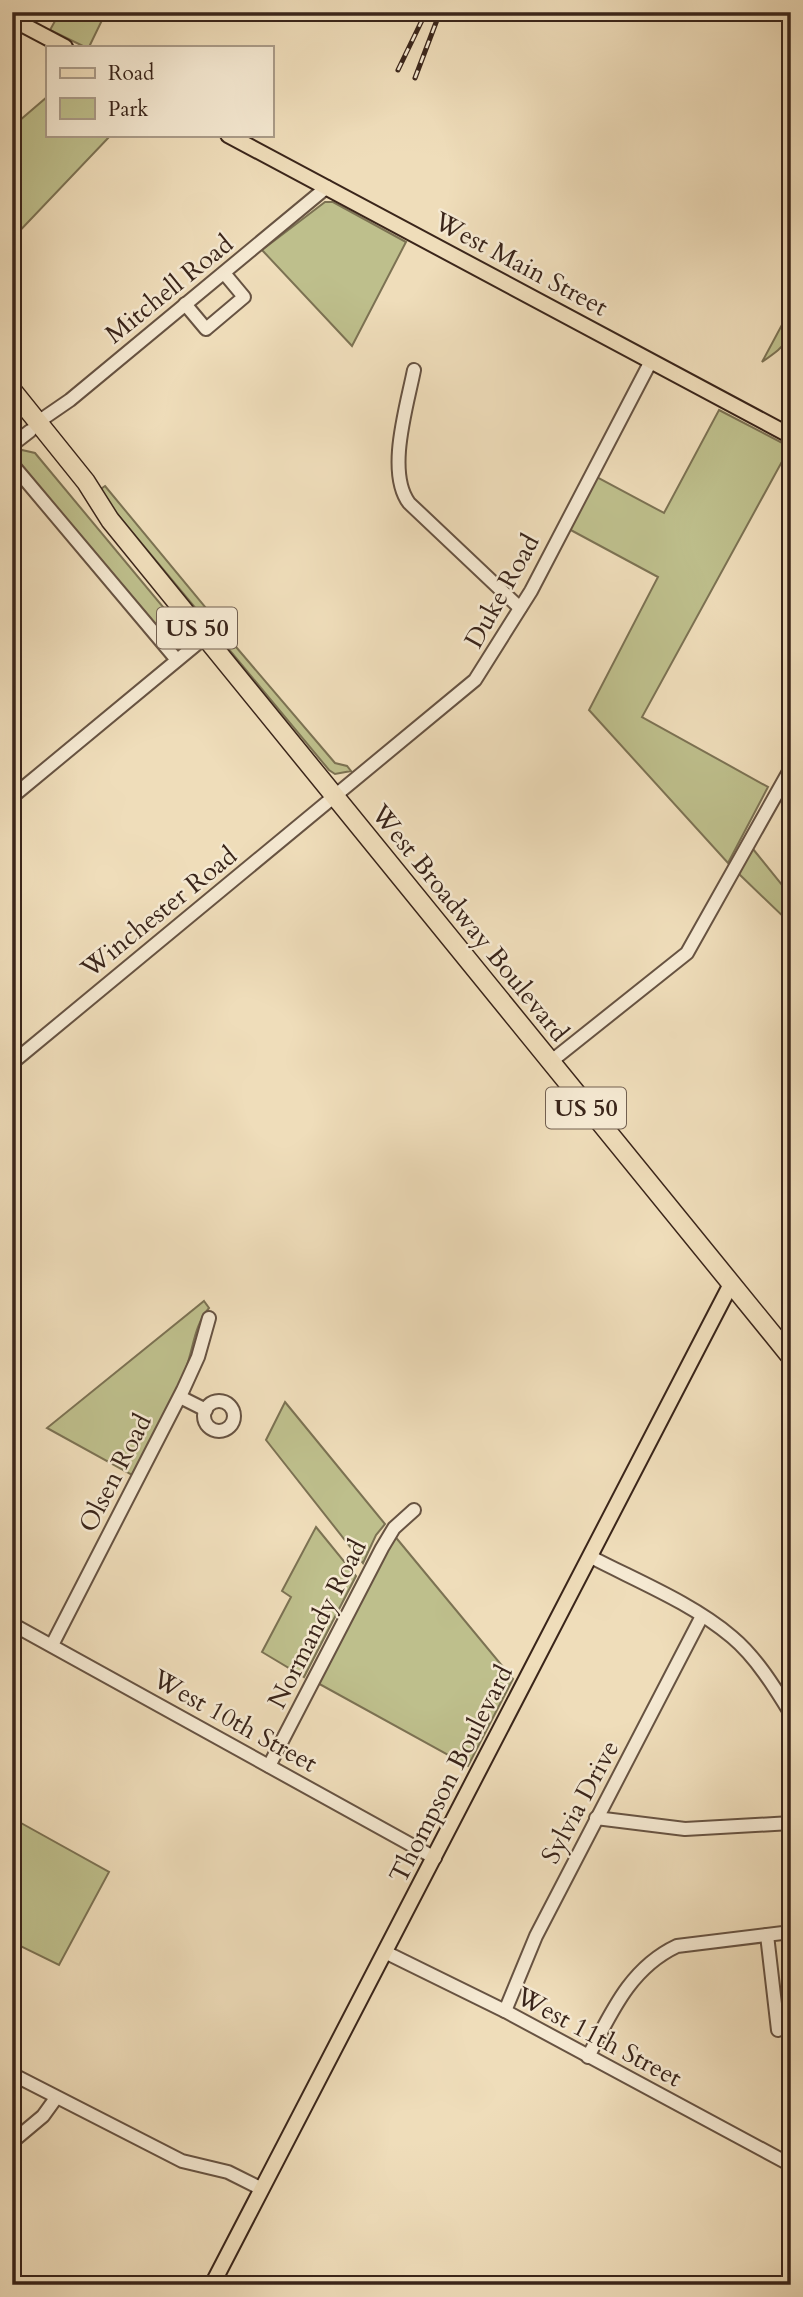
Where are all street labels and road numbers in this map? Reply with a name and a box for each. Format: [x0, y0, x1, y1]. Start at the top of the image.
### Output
street label: West Main Street [427, 203, 614, 324]
street label: Mitchell Road [98, 226, 240, 351]
street label: Duke Road [456, 528, 548, 654]
road number: US 50 [157, 608, 237, 648]
street label: West Broadway Boulevard [363, 796, 577, 1049]
street label: Winchester Road [73, 838, 244, 986]
road number: US 50 [546, 1088, 626, 1128]
street label: Olsen Road [70, 1408, 160, 1538]
street label: Normandy Road [259, 1533, 375, 1715]
street label: Thompson Boulevard [381, 1659, 521, 1889]
street label: West 10th Street [146, 1661, 324, 1781]
street label: Sylvia Drive [533, 1734, 627, 1870]
street label: West 11th Street [509, 1978, 688, 2095]

